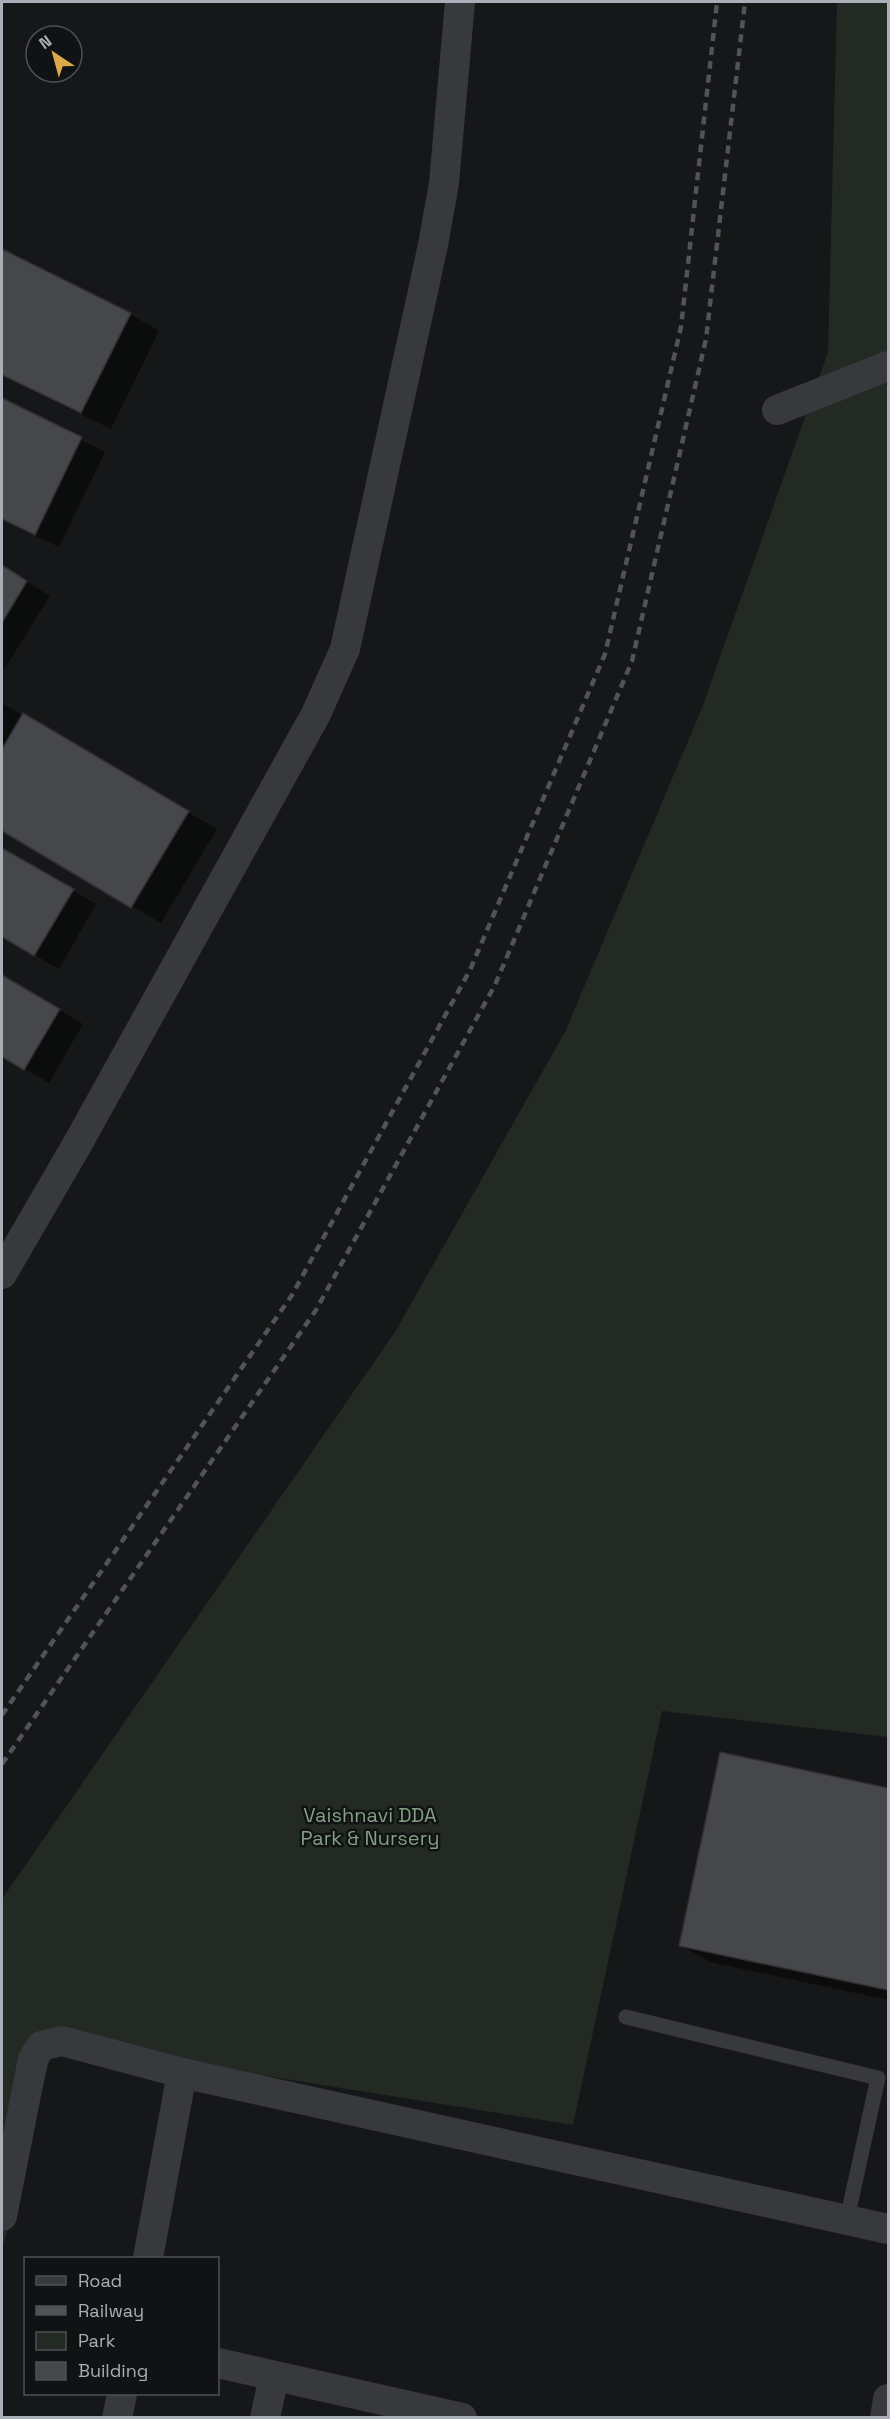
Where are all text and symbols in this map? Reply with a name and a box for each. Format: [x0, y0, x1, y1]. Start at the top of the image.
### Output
north arrow [24, 24, 84, 84]
text: N [35, 31, 56, 54]
park label: Vaishnavi DDA Park & Nursery [301, 1802, 439, 1851]
legend [24, 2257, 219, 2395]
text: Road [78, 2269, 122, 2292]
text: Railway [78, 2299, 144, 2322]
text: Park [78, 2329, 116, 2352]
text: Building [78, 2359, 148, 2382]

